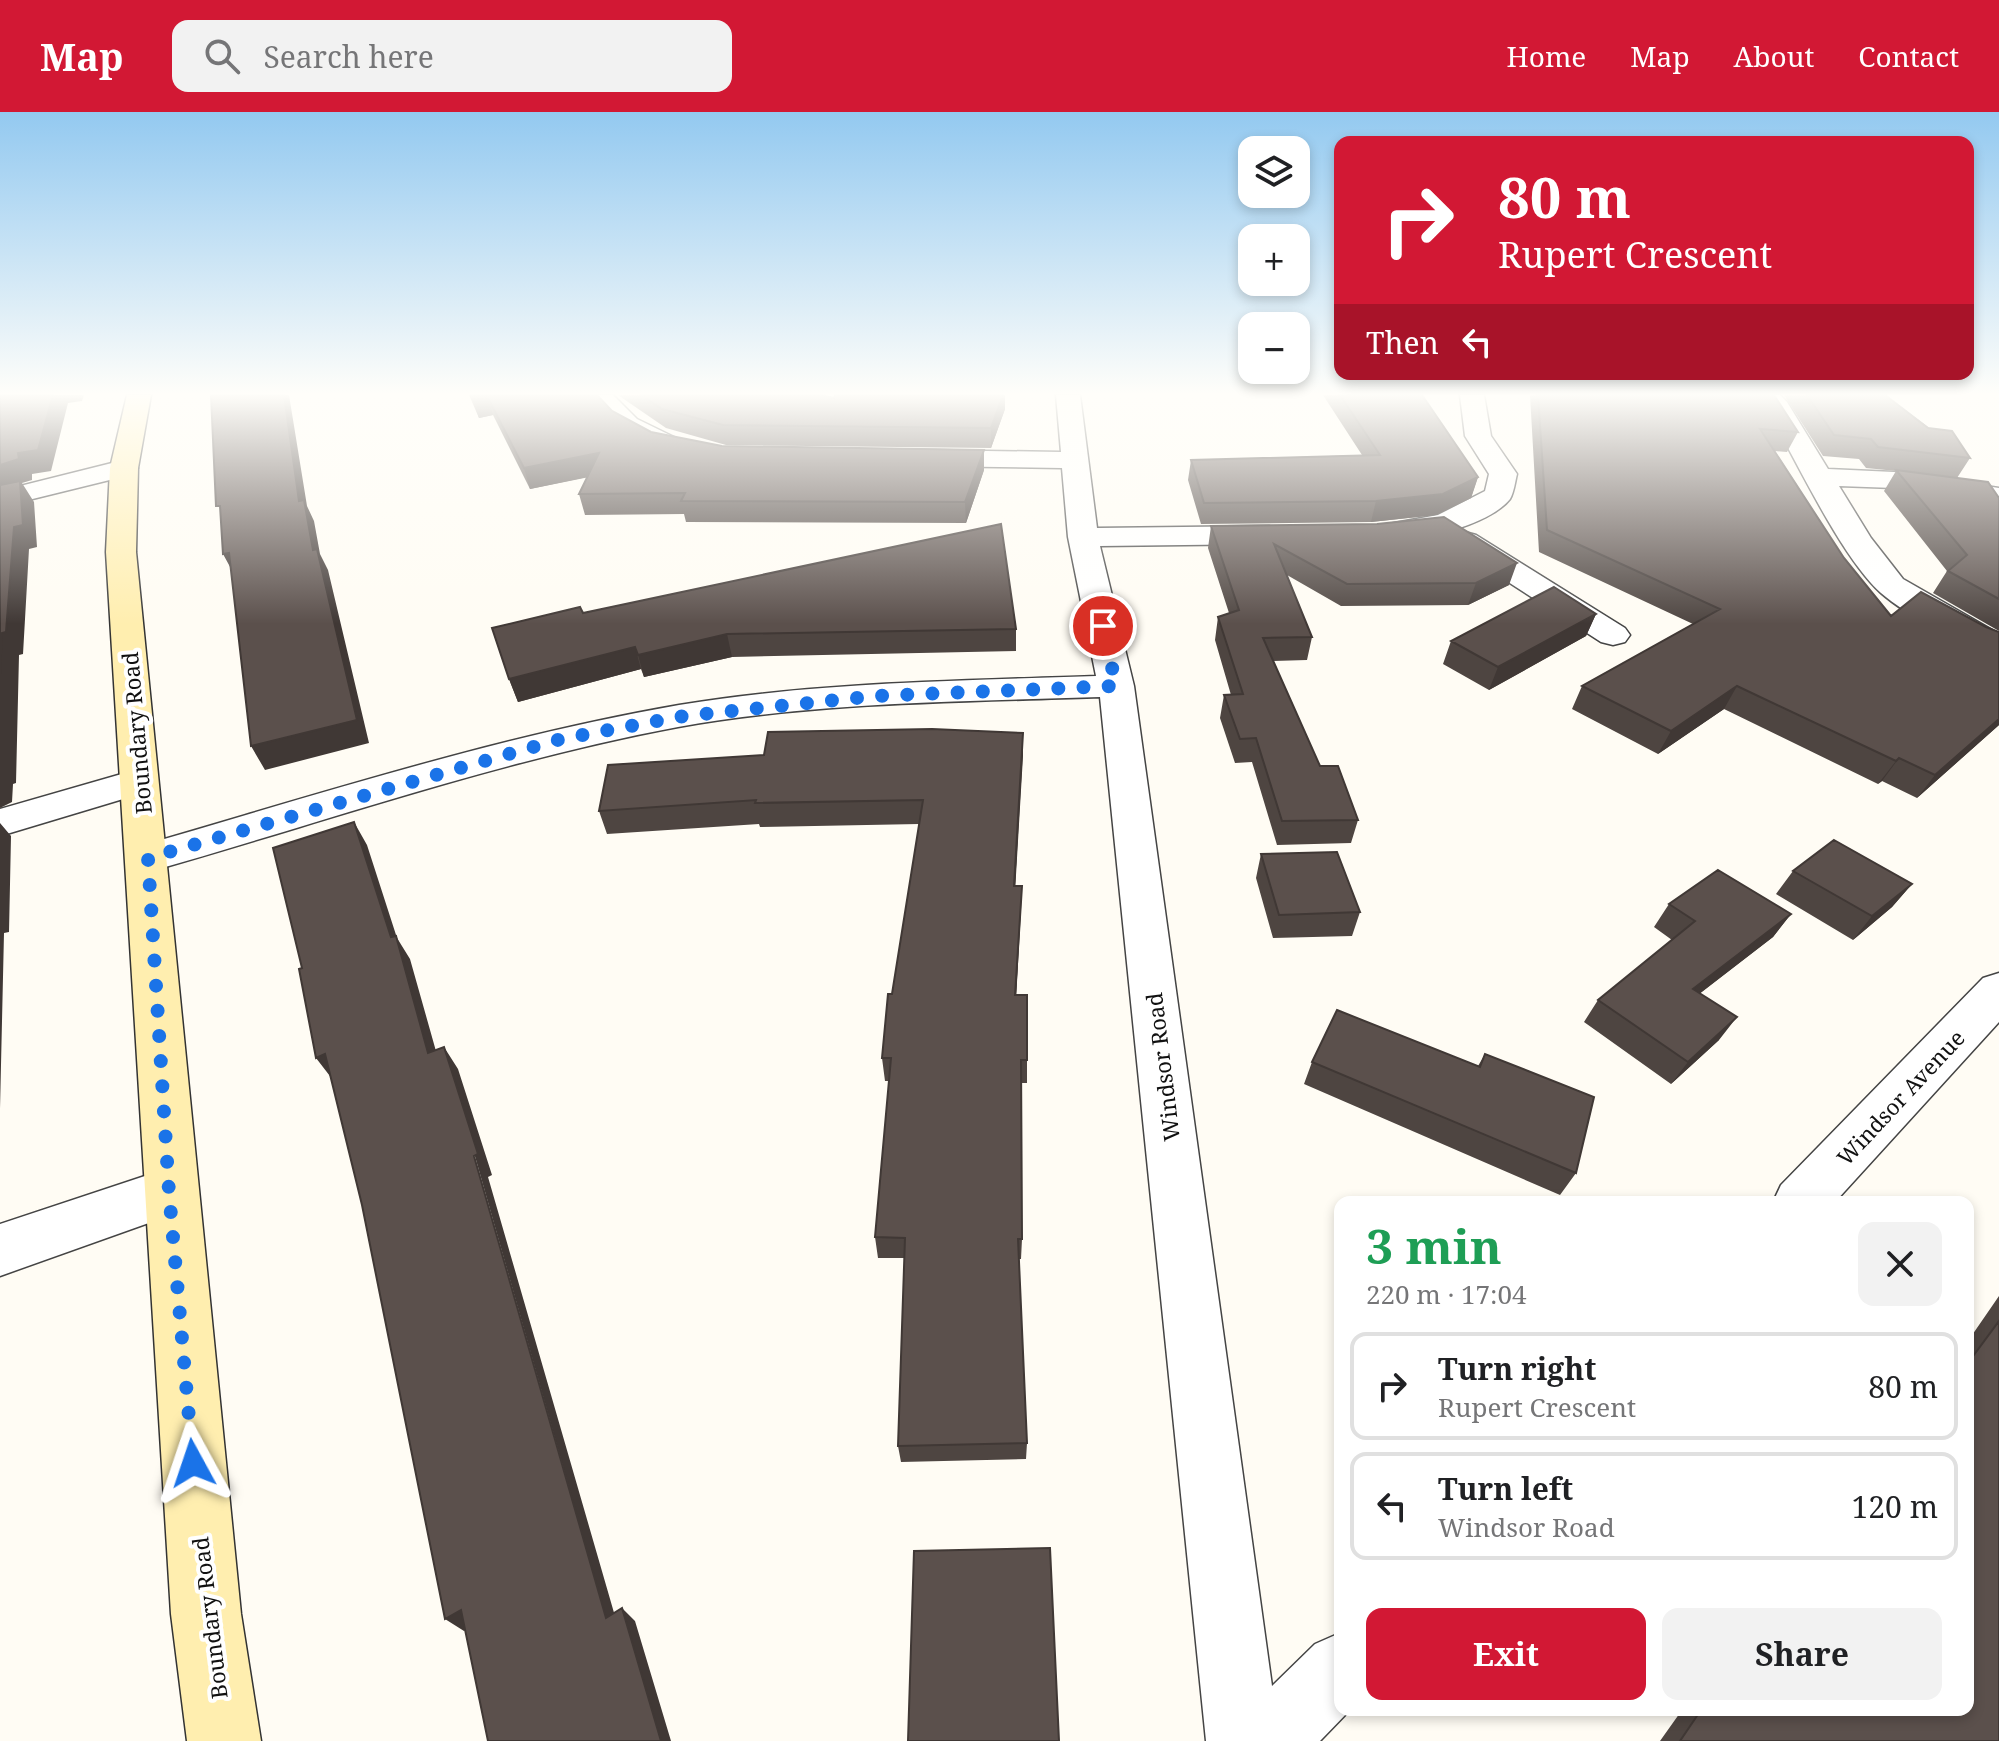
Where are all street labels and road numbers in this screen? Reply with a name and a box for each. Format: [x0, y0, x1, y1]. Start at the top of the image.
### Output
street label: Boundary Road [114, 650, 158, 815]
street label: Windsor Road [1138, 991, 1186, 1143]
street label: Windsor Avenue [1829, 1023, 1971, 1171]
street label: Boundary Road [184, 1535, 234, 1701]

